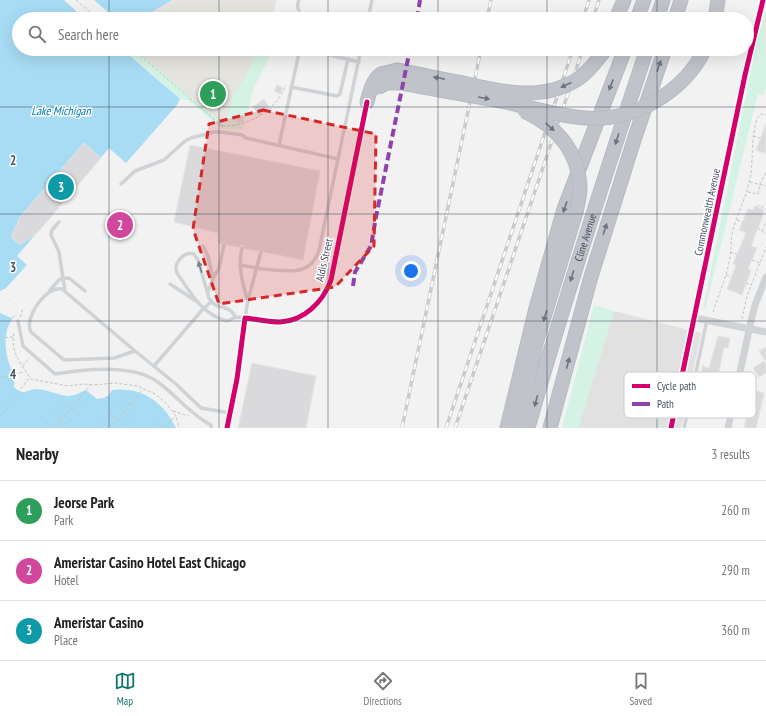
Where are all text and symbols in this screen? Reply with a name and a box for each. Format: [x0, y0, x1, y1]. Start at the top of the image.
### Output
search box [12, 12, 754, 56]
icon: search [26, 23, 48, 45]
text: Search here [58, 25, 119, 44]
one-way arrow [656, 60, 662, 72]
one-way arrow [433, 75, 445, 81]
pin: 1 [200, 79, 226, 109]
one-way arrow [608, 80, 614, 92]
one-way arrow [560, 82, 571, 88]
one-way arrow [478, 96, 490, 102]
water label: Lake Michigan [31, 103, 91, 118]
one-way arrow [545, 123, 555, 132]
one-way arrow [614, 133, 620, 145]
text: 2 [10, 152, 16, 169]
street label: Commonwealth Avenue [691, 167, 723, 257]
pin: 3 [48, 172, 74, 202]
one-way arrow [562, 201, 568, 213]
pin: 2 [107, 210, 133, 240]
street label: Cline Avenue [571, 211, 600, 263]
one-way arrow [603, 223, 609, 235]
street label: Aldis Street [312, 237, 336, 283]
text: 3 [10, 259, 16, 276]
one-way arrow [197, 260, 203, 272]
your location [401, 261, 421, 281]
one-way arrow [569, 270, 575, 282]
one-way arrow [542, 310, 548, 322]
one-way arrow [565, 357, 571, 370]
text: 4 [10, 366, 17, 383]
legend [624, 372, 756, 418]
text: Cycle path [657, 379, 696, 393]
one-way arrow [533, 395, 539, 407]
text: Path [657, 397, 674, 411]
text: Nearby [16, 443, 59, 465]
text: 3 results [711, 446, 750, 463]
text: Jeorse Park [54, 493, 114, 512]
text: 1 [26, 502, 32, 519]
text: 260 m [721, 502, 750, 519]
text: Park [54, 512, 73, 529]
text: Ameristar Casino Hotel East Chicago [54, 553, 246, 572]
text: 2 [26, 562, 32, 579]
text: 290 m [721, 562, 750, 579]
text: Hotel [54, 572, 78, 589]
text: Ameristar Casino [54, 613, 144, 632]
text: 3 [26, 622, 32, 639]
text: 360 m [721, 622, 750, 639]
text: Place [54, 632, 78, 649]
tab: Map [114, 670, 136, 708]
tab: Directions [364, 670, 402, 708]
tab: Saved [629, 670, 652, 708]

